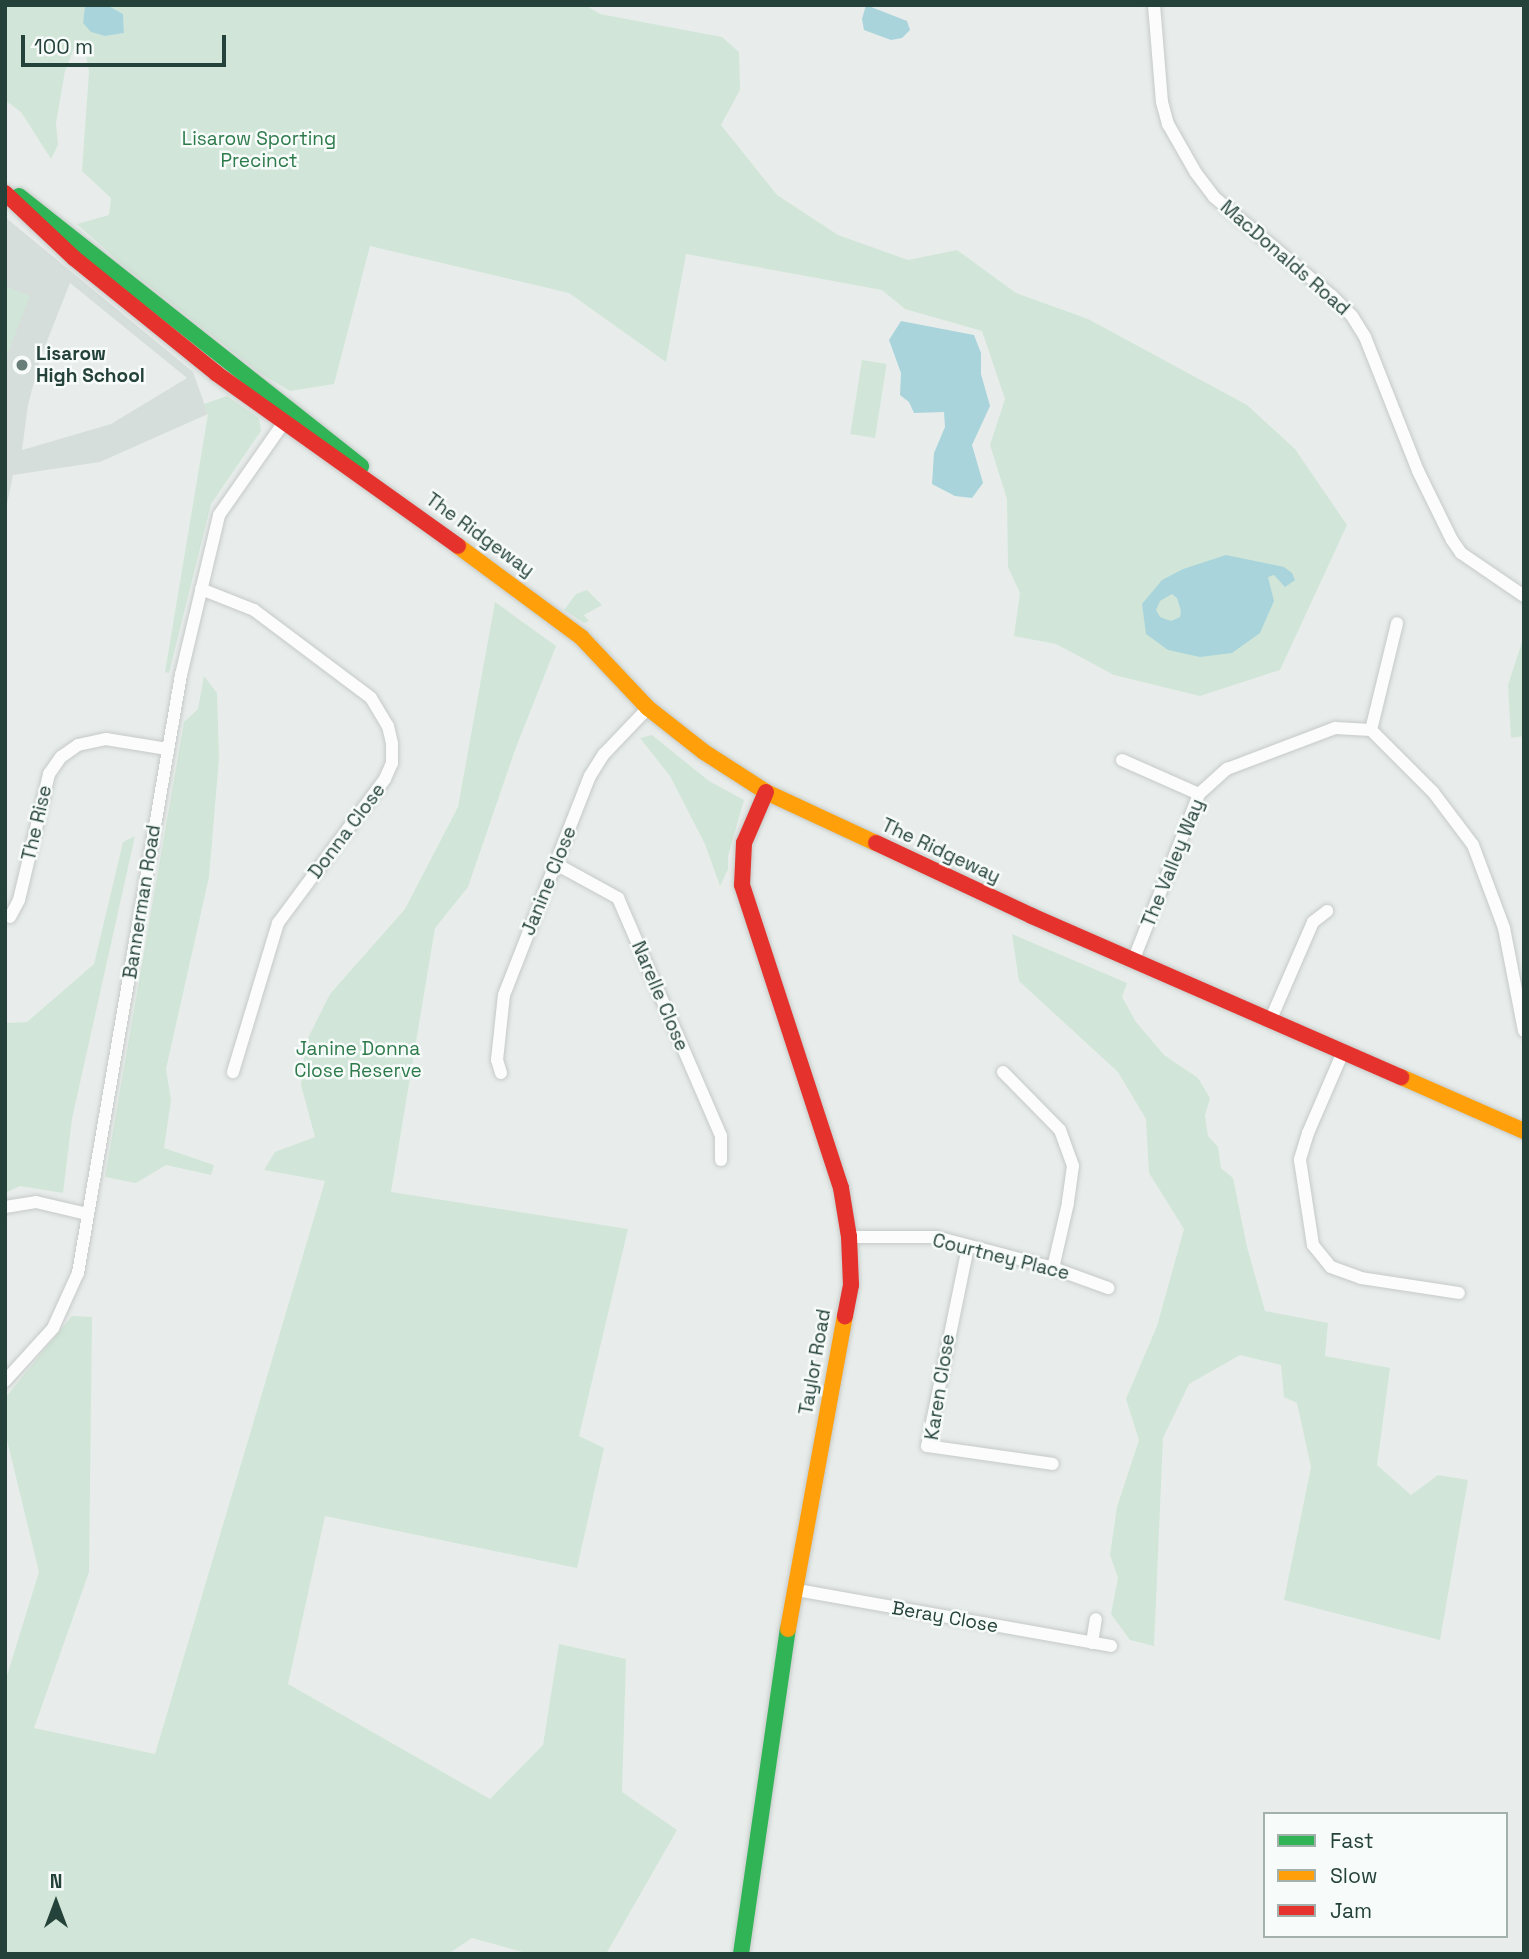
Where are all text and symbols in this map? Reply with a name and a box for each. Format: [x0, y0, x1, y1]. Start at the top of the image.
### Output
scale bar [24, 21, 229, 65]
text: 100 m [34, 33, 93, 60]
park label: Lisarow Sporting Precinct [182, 128, 336, 172]
street label: MacDonalds Road [1216, 196, 1354, 320]
place label: Lisarow High School [36, 343, 145, 387]
marker: Lisarow High School [14, 357, 30, 373]
street label: The Ridgeway [421, 488, 539, 582]
street label: Donna Close [304, 779, 390, 883]
street label: The Rise [17, 783, 57, 863]
street label: The Valley Way [1137, 795, 1209, 931]
street label: The Ridgeway [878, 814, 1004, 888]
street label: Bannerman Road [119, 823, 165, 981]
street label: Janine Close [517, 823, 581, 939]
street label: Narelle Close [627, 938, 693, 1054]
park label: Janine Donna Close Reserve [294, 1038, 422, 1082]
street label: Courtney Place [930, 1229, 1072, 1285]
street label: Taylor Road [794, 1307, 836, 1417]
street label: Karen Close [920, 1332, 960, 1442]
street label: Beray Close [890, 1596, 1000, 1638]
legend [1263, 1812, 1508, 1938]
text: Fast [1330, 1827, 1374, 1854]
text: Slow [1330, 1862, 1378, 1889]
north arrow [21, 1868, 91, 1938]
text: N [50, 1869, 62, 1894]
text: Jam [1330, 1897, 1372, 1924]

